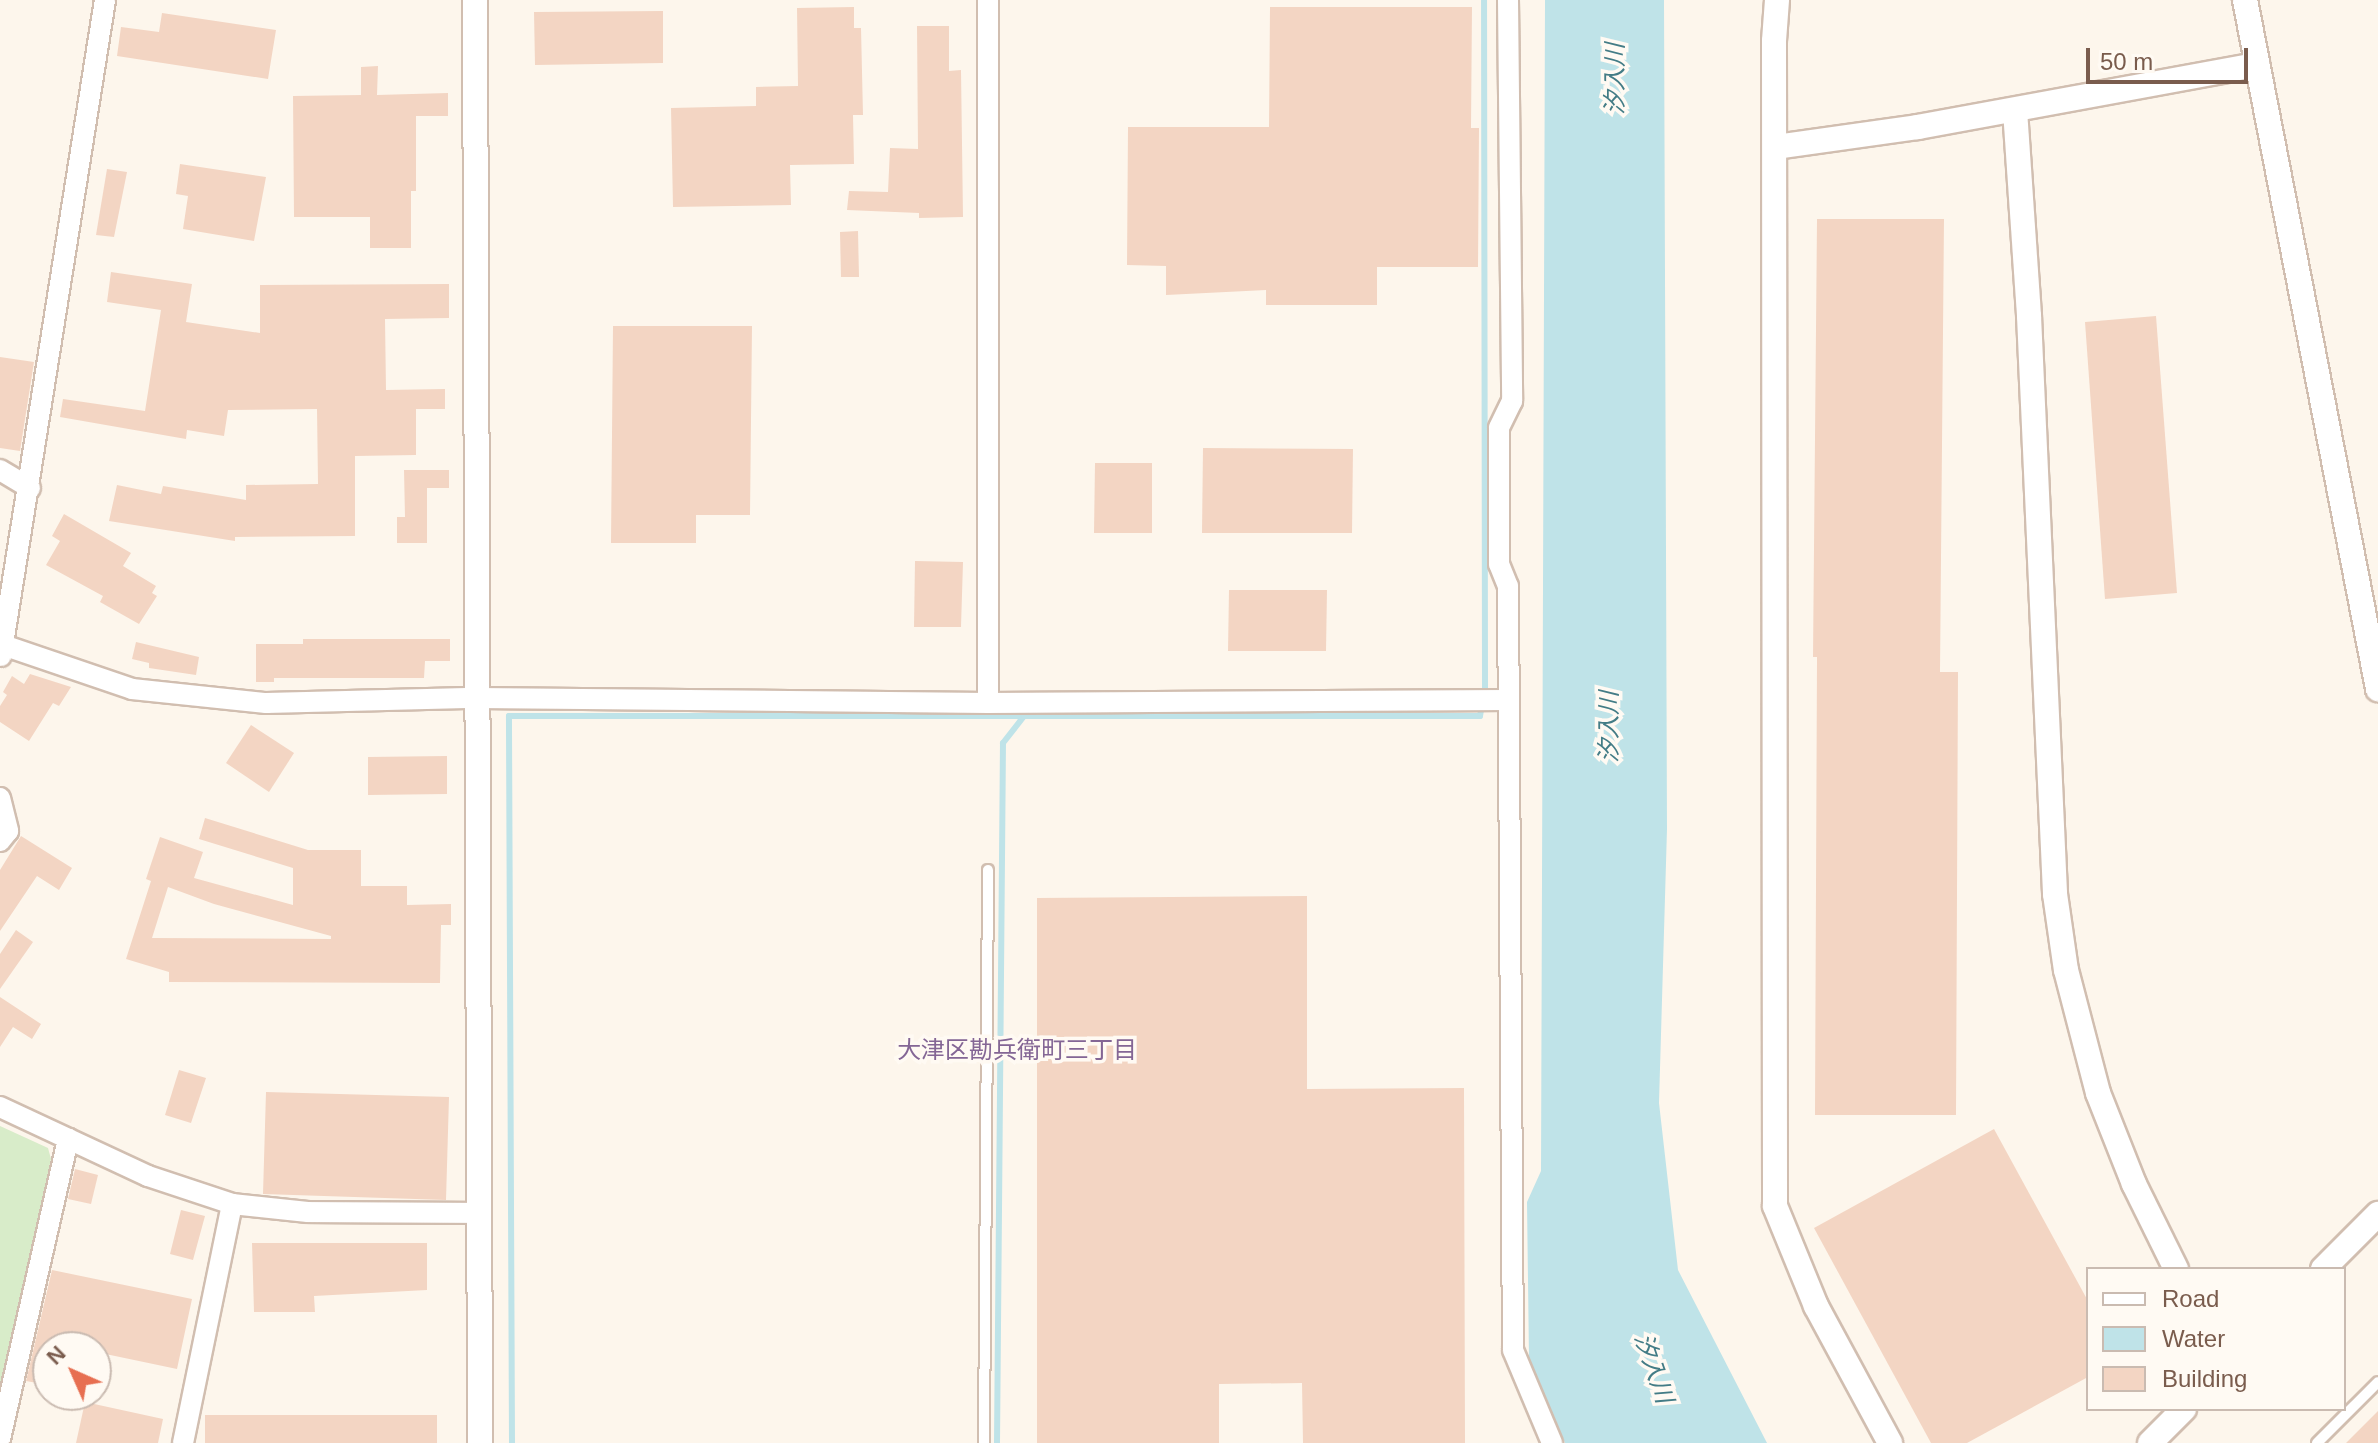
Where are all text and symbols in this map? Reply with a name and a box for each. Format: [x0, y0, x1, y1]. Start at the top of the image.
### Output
scale bar [2090, 32, 2252, 82]
water label: 汐入川 [1601, 43, 1629, 115]
text: 50 m [2100, 48, 2153, 75]
water label: 汐入川 [1595, 691, 1623, 763]
district label: 大津区勘兵衛町三丁目 [897, 1036, 1137, 1064]
legend [2086, 1267, 2346, 1411]
text: Road [2162, 1285, 2219, 1312]
text: Water [2162, 1325, 2225, 1352]
water label: 汐入川 [1629, 1329, 1679, 1407]
north arrow [32, 1331, 112, 1411]
text: N [42, 1341, 71, 1370]
text: Building [2162, 1365, 2247, 1392]

